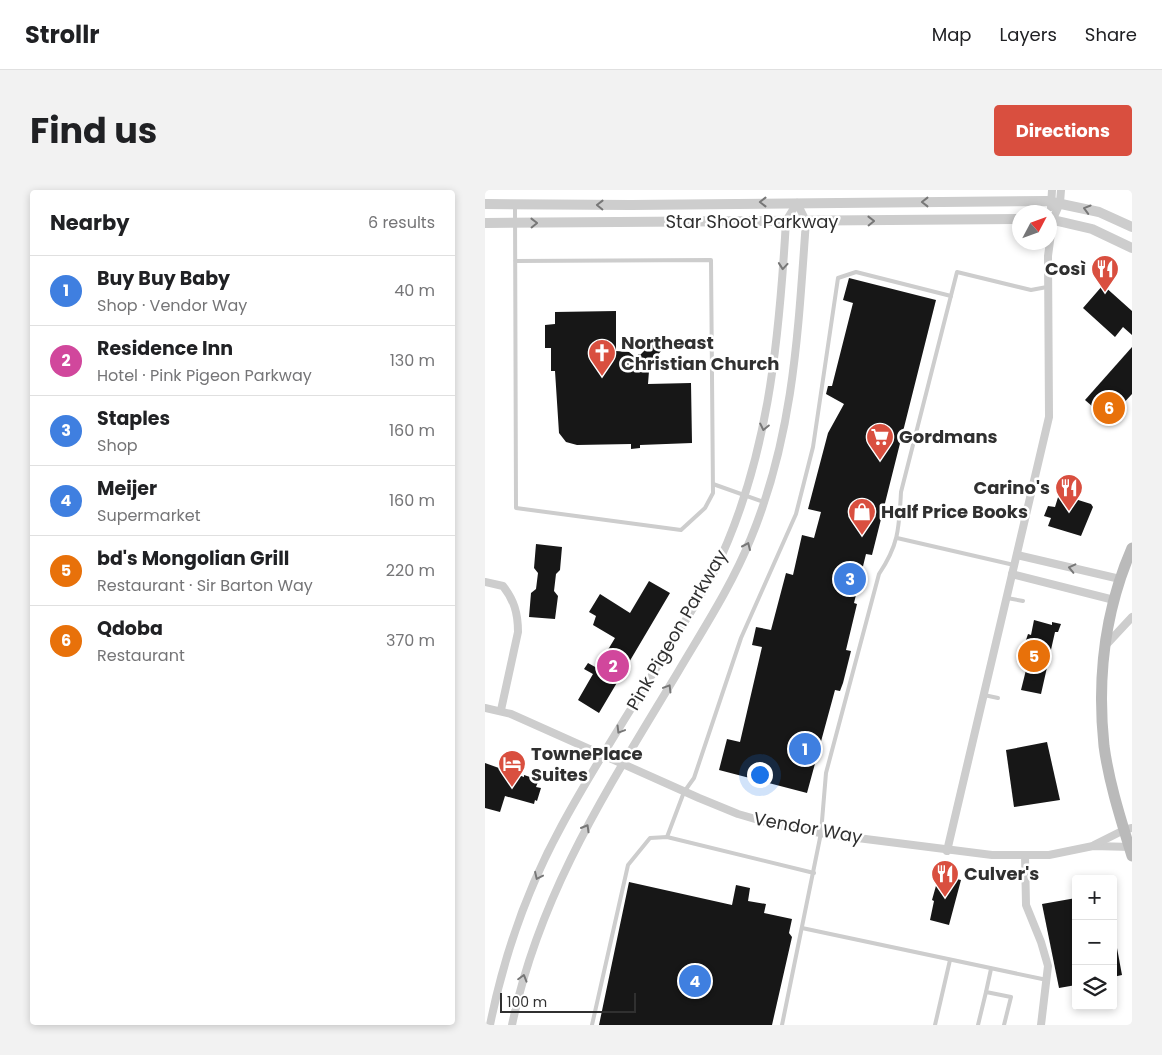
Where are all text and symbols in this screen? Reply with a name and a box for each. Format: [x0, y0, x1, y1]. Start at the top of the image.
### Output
text: Strollr [25, 18, 100, 51]
text: Map [932, 22, 972, 47]
text: Layers [1000, 22, 1057, 47]
text: Share [1085, 22, 1137, 47]
button: Directions [994, 105, 1132, 156]
text: Find us [30, 106, 157, 155]
one-way arrow [759, 197, 766, 207]
one-way arrow [921, 197, 929, 207]
one-way arrow [596, 200, 604, 210]
one-way arrow [1083, 204, 1091, 215]
north arrow [1012, 205, 1057, 250]
text: Nearby [50, 208, 130, 237]
street label: Star Shoot Parkway [666, 209, 838, 234]
text: 6 results [368, 211, 435, 234]
one-way arrow [868, 216, 875, 226]
one-way arrow [530, 218, 538, 228]
restaurant icon: Così [1090, 254, 1120, 293]
place label: Così [1045, 256, 1086, 281]
one-way arrow [777, 262, 788, 270]
text: Buy Buy Baby [97, 265, 230, 292]
text: 1 [63, 279, 69, 302]
text: 40 m [394, 279, 435, 302]
text: Shop · Vendor Way [97, 294, 247, 317]
place label: Northeast Christian Church [621, 330, 779, 376]
text: Residence Inn [97, 335, 233, 362]
church icon: Northeast Christian Church [587, 338, 617, 377]
text: 2 [61, 349, 71, 372]
text: 130 m [390, 349, 435, 372]
text: Hotel · Pink Pigeon Parkway [97, 364, 312, 387]
pin: 6 [1093, 389, 1125, 427]
text: Staples [97, 405, 170, 432]
text: 3 [61, 419, 71, 442]
text: 160 m [389, 419, 435, 442]
one-way arrow [759, 422, 770, 431]
supermarket icon: Gordmans [865, 422, 895, 461]
place label: Gordmans [899, 424, 998, 449]
text: Shop [97, 434, 138, 457]
restaurant icon: Carino's [1054, 473, 1084, 512]
text: Meijer [97, 475, 157, 502]
place label: Carino's [973, 475, 1050, 500]
text: 4 [61, 489, 71, 512]
text: 160 m [389, 489, 435, 512]
shop icon: Half Price Books [847, 497, 877, 536]
place label: Half Price Books [881, 499, 1028, 524]
text: Supermarket [97, 504, 201, 527]
one-way arrow [741, 542, 752, 551]
text: bd's Mongolian Grill [97, 545, 289, 572]
street label: Pink Pigeon Parkway [620, 545, 733, 715]
text: 5 [61, 559, 71, 582]
text: 220 m [386, 559, 435, 582]
pin: 3 [834, 560, 866, 598]
one-way arrow [1068, 563, 1077, 574]
text: Restaurant · Sir Barton Way [97, 574, 313, 597]
text: Qdoba [97, 615, 163, 642]
text: 6 [61, 629, 71, 652]
text: 370 m [386, 629, 435, 652]
pin: 5 [1018, 637, 1050, 675]
text: Restaurant [97, 644, 185, 667]
pin: 2 [597, 647, 629, 685]
one-way arrow [662, 685, 672, 694]
one-way arrow [616, 724, 626, 733]
pin: 1 [789, 730, 821, 768]
place label: TownePlace Suites [531, 741, 643, 787]
hotel icon: TownePlace Suites [497, 749, 527, 788]
your location [747, 762, 773, 788]
street label: Vendor Way [752, 806, 864, 849]
one-way arrow [580, 825, 590, 834]
restaurant icon: Culver's [930, 859, 960, 898]
place label: Culver's [964, 861, 1039, 886]
one-way arrow [533, 871, 544, 880]
map controls [1072, 875, 1117, 1010]
button: + [1072, 875, 1117, 920]
button: − [1072, 920, 1117, 965]
pin: 4 [679, 962, 711, 1000]
button: layers [1072, 965, 1117, 1010]
one-way arrow [518, 974, 528, 982]
scale bar [500, 990, 636, 1013]
text: 100 m [507, 992, 547, 1012]

